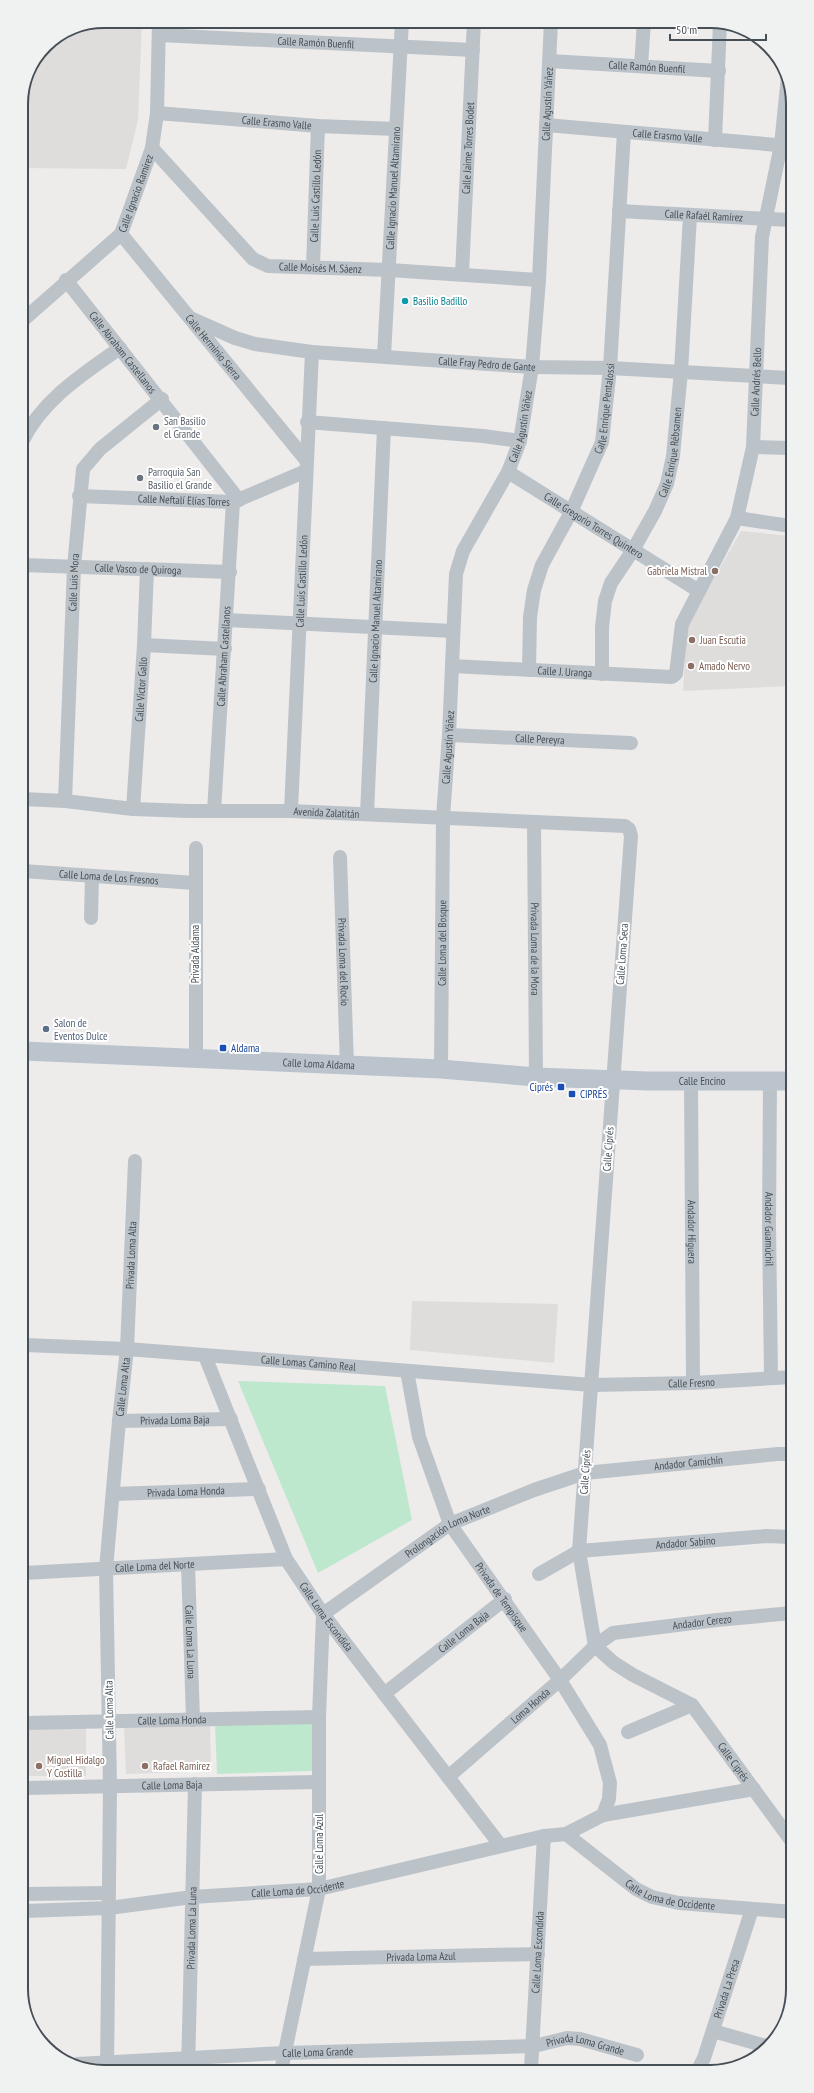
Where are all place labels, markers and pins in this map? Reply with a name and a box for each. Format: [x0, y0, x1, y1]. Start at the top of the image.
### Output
place label: Basilio Badillo [413, 294, 468, 308]
marker: Basilio Badillo [400, 296, 410, 306]
place label: San Basilio el Grande [164, 414, 206, 441]
marker: San Basilio el Grande [151, 422, 161, 432]
place label: Parroquia San Basilio el Grande [148, 465, 213, 492]
marker: Parroquia San Basilio el Grande [135, 473, 145, 483]
place label: Gabriela Mistral [647, 564, 707, 578]
marker: Gabriela Mistral [710, 566, 720, 576]
place label: Juan Escutia [699, 633, 746, 647]
marker: Juan Escutia [687, 635, 697, 645]
place label: Amado Nervo [699, 659, 750, 673]
marker: Amado Nervo [686, 661, 696, 671]
place label: Salon de Eventos Dulce [54, 1016, 108, 1043]
marker: Salon de Eventos Dulce [41, 1024, 51, 1034]
place label: Aldama [231, 1041, 260, 1055]
marker: Aldama [218, 1043, 228, 1053]
place label: Ciprés [530, 1080, 553, 1094]
marker: Ciprés [556, 1082, 566, 1092]
place label: CIPRÉS [580, 1087, 608, 1101]
marker: CIPRÉS [567, 1089, 577, 1099]
place label: Miguel Hidalgo Y Costilla [47, 1753, 105, 1780]
place label: Rafael Ramirez [153, 1759, 210, 1773]
marker: Miguel Hidalgo Y Costilla [34, 1761, 44, 1771]
marker: Rafael Ramirez [140, 1761, 150, 1771]

